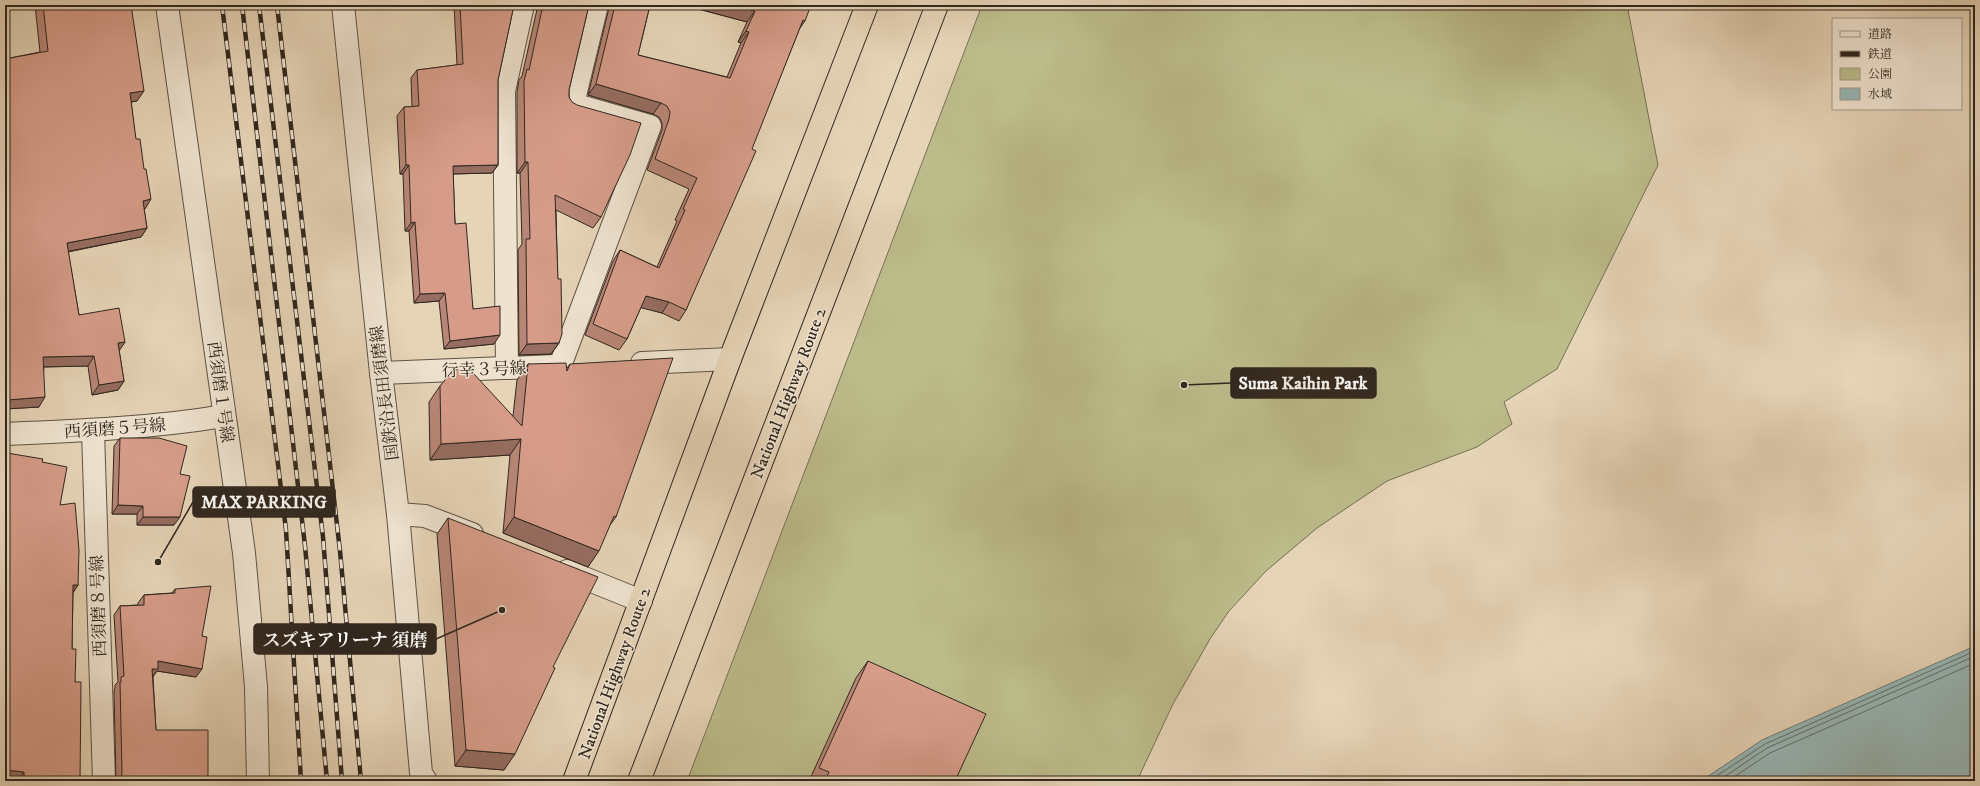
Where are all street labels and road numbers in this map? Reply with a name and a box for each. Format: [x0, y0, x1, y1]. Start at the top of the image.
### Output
street label: National Highway Route 2 [746, 304, 832, 482]
street label: 国鉄沿長田須磨線 [366, 324, 404, 462]
street label: 西須磨１号線 [202, 340, 238, 444]
street label: 行幸３号線 [441, 358, 527, 382]
street label: 西須磨５号線 [63, 414, 167, 444]
street label: 西須磨８号線 [86, 555, 112, 657]
street label: National Highway Route 2 [574, 584, 657, 762]

